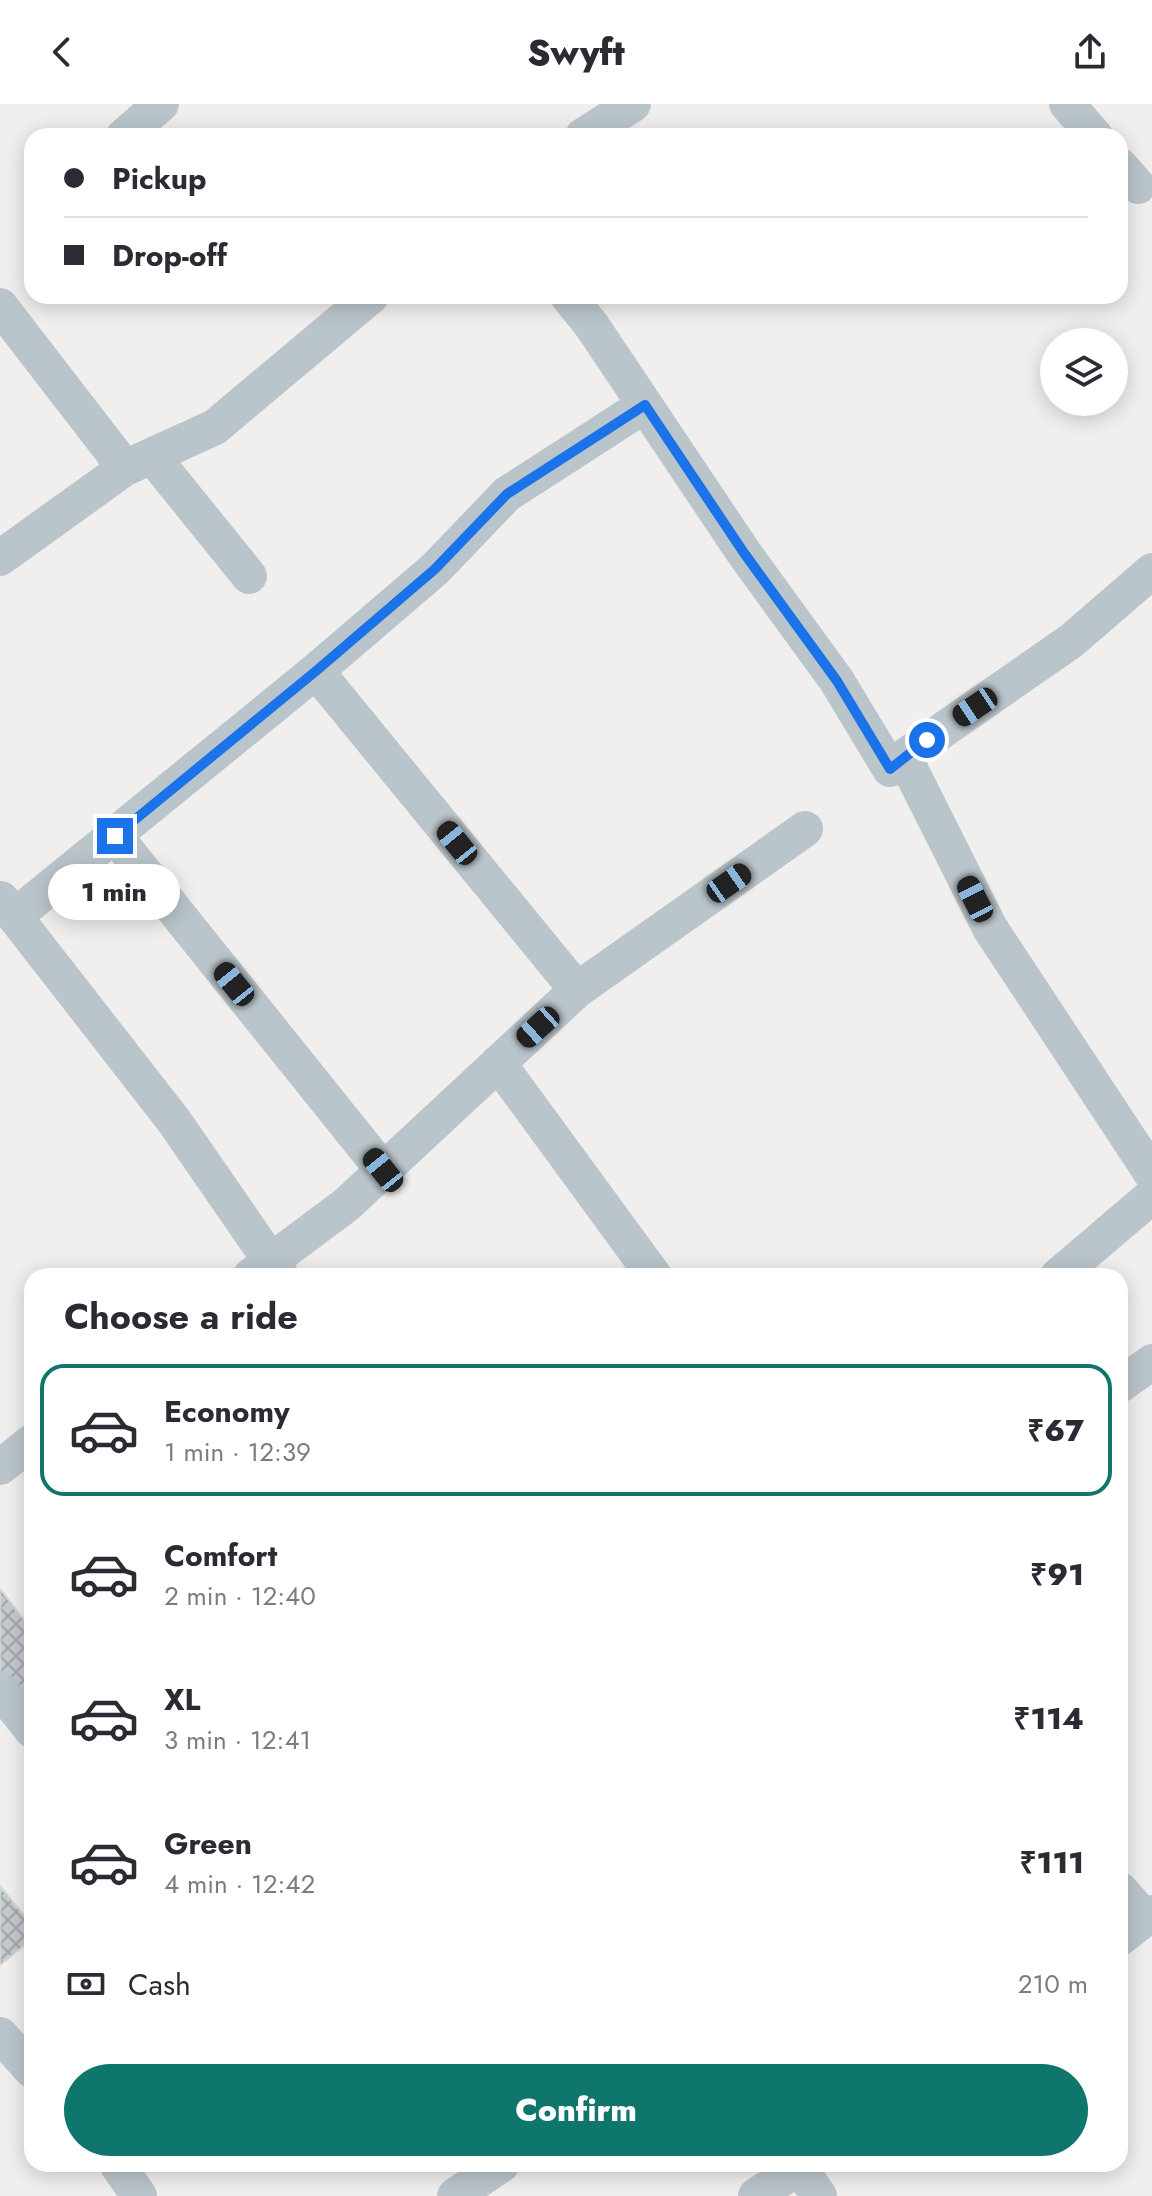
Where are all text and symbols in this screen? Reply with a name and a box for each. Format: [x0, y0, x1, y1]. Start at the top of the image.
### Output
text: Swyft [527, 26, 625, 78]
icon: back [40, 30, 84, 74]
icon: share [1068, 30, 1112, 74]
text: Pickup [112, 157, 207, 200]
text: Drop-off [112, 234, 227, 277]
map controls [1040, 328, 1128, 416]
button: layers [1040, 328, 1128, 416]
car [948, 684, 1002, 730]
route start [909, 722, 945, 758]
car [433, 817, 481, 869]
route end [97, 818, 133, 854]
car [702, 859, 756, 907]
callout: 1 min [49, 864, 181, 920]
car [953, 872, 997, 926]
text: 1 min [81, 873, 147, 911]
car [210, 958, 258, 1010]
car [512, 1002, 564, 1052]
car [359, 1144, 407, 1196]
text: Choose a ride [64, 1290, 298, 1342]
text: Economy [164, 1390, 290, 1433]
icon: car [68, 1394, 140, 1466]
text: ₹67 [1027, 1409, 1084, 1452]
text: 1 min · 12:39 [164, 1433, 311, 1471]
text: Comfort [164, 1534, 277, 1577]
icon: car [68, 1538, 140, 1610]
text: ₹91 [1030, 1553, 1084, 1596]
text: 2 min · 12:40 [164, 1577, 316, 1615]
text: XL [164, 1678, 200, 1721]
icon: car [68, 1682, 140, 1754]
text: ₹114 [1013, 1697, 1084, 1740]
text: 3 min · 12:41 [164, 1721, 311, 1759]
text: Green [164, 1822, 252, 1865]
icon: car [68, 1826, 140, 1898]
text: ₹111 [1019, 1841, 1084, 1884]
text: 4 min · 12:42 [164, 1865, 315, 1903]
icon: cash [64, 1962, 108, 2006]
text: Cash [128, 1963, 191, 2006]
text: 210 m [1018, 1965, 1088, 2003]
button: Confirm [64, 2064, 1088, 2156]

